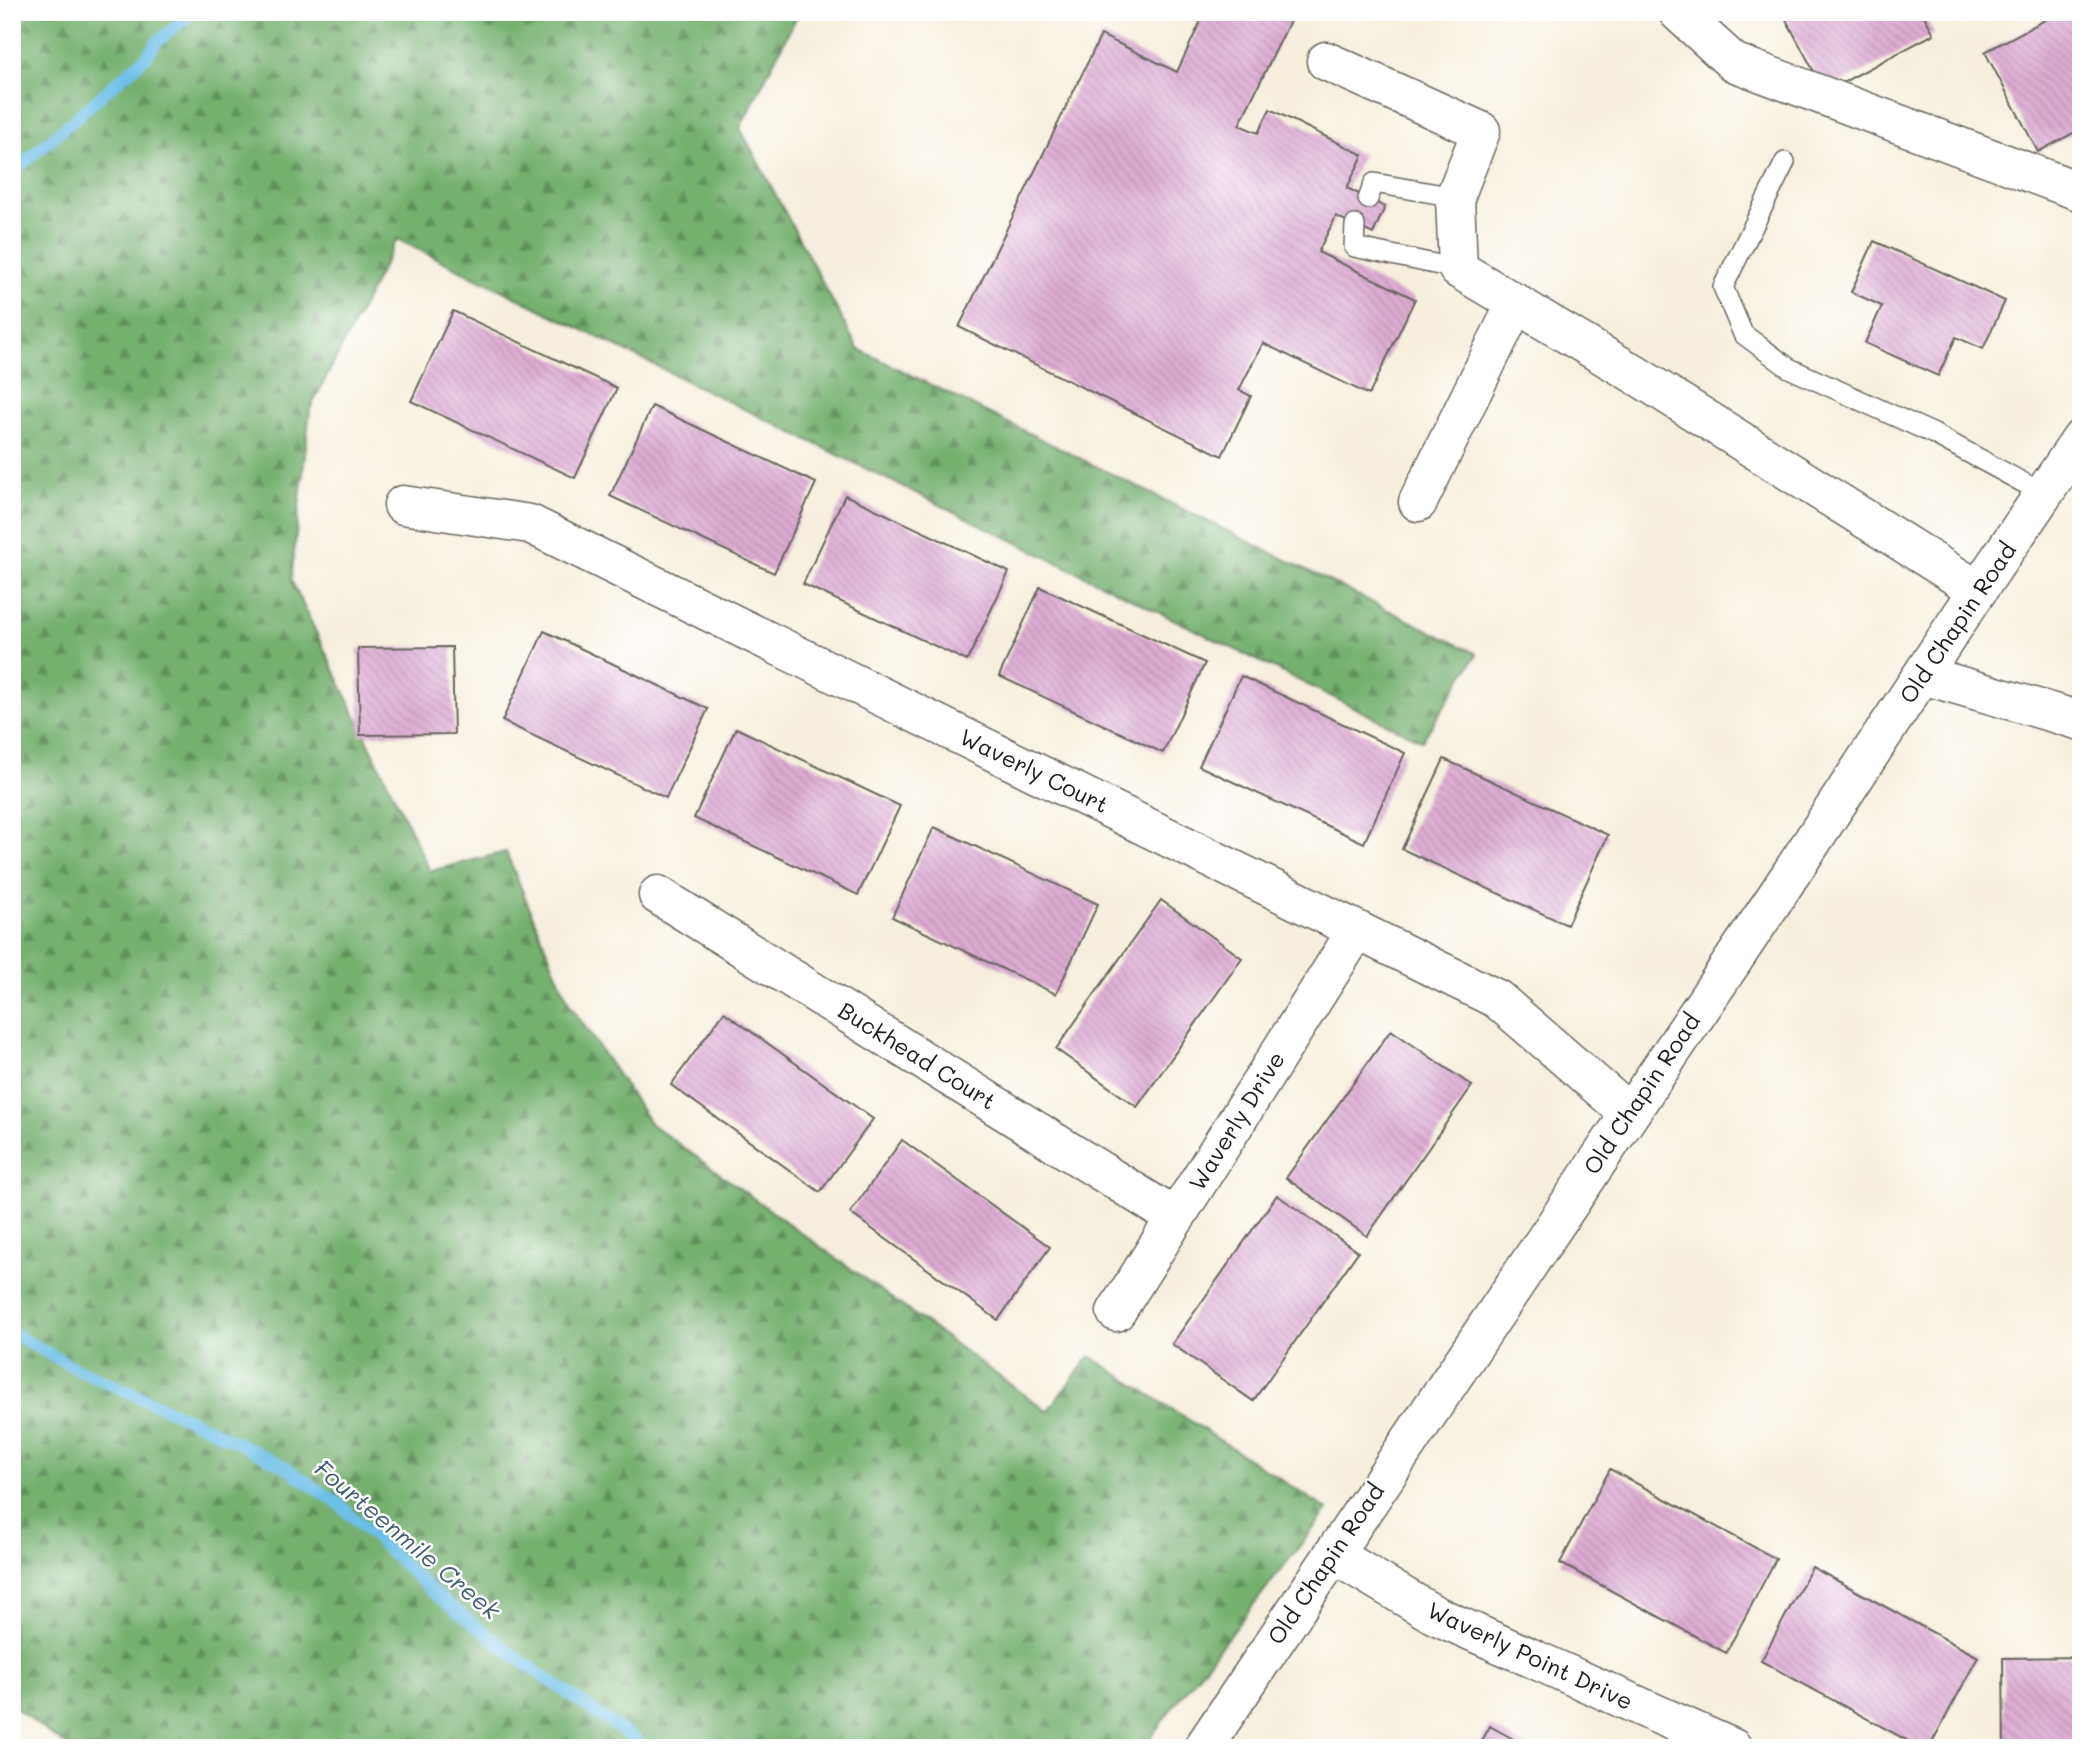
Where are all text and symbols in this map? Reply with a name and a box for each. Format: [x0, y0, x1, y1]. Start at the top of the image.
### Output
street label: Old Chapin Road [1892, 536, 2022, 709]
street label: Waverly Court [955, 721, 1114, 819]
street label: Buckhead Court [833, 995, 1002, 1116]
street label: Old Chapin Road [1576, 1007, 1706, 1180]
street label: Waverly Drive [1181, 1045, 1291, 1196]
water label: Fourteenmile Creek [309, 1452, 508, 1626]
street label: Old Chapin Road [1260, 1477, 1390, 1650]
street label: Waverly Point Drive [1423, 1594, 1638, 1716]

